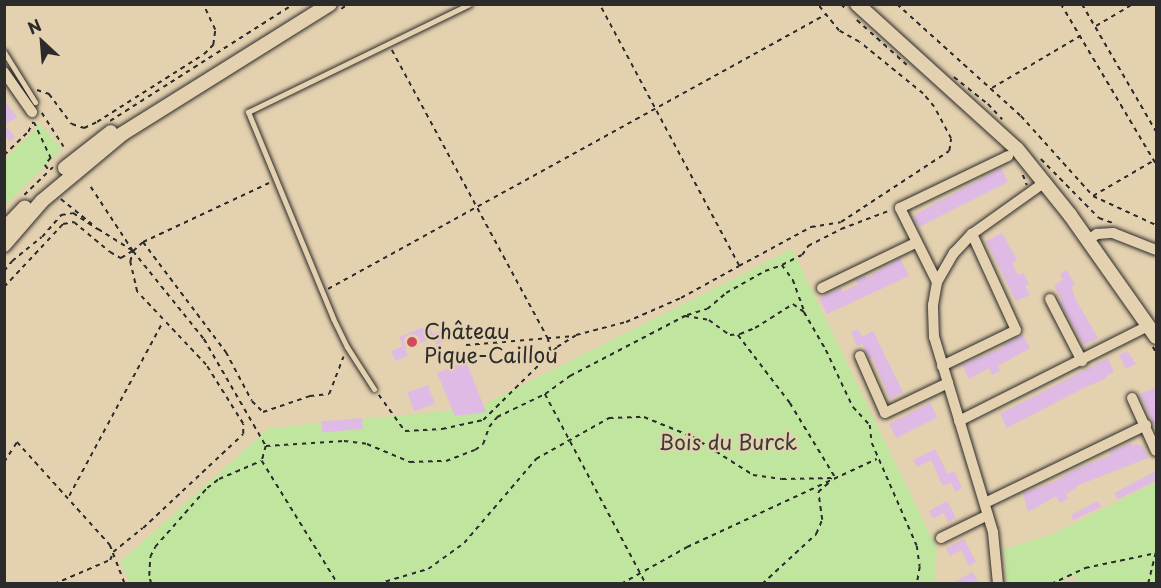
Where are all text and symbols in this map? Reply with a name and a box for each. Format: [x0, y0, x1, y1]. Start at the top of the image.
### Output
north arrow [12, 12, 72, 72]
text: N [23, 12, 45, 39]
place label: Château Pique-Caillou [424, 317, 558, 367]
marker: Château Pique-Caillou [405, 335, 419, 349]
park label: Bois du Burck [658, 428, 798, 454]

